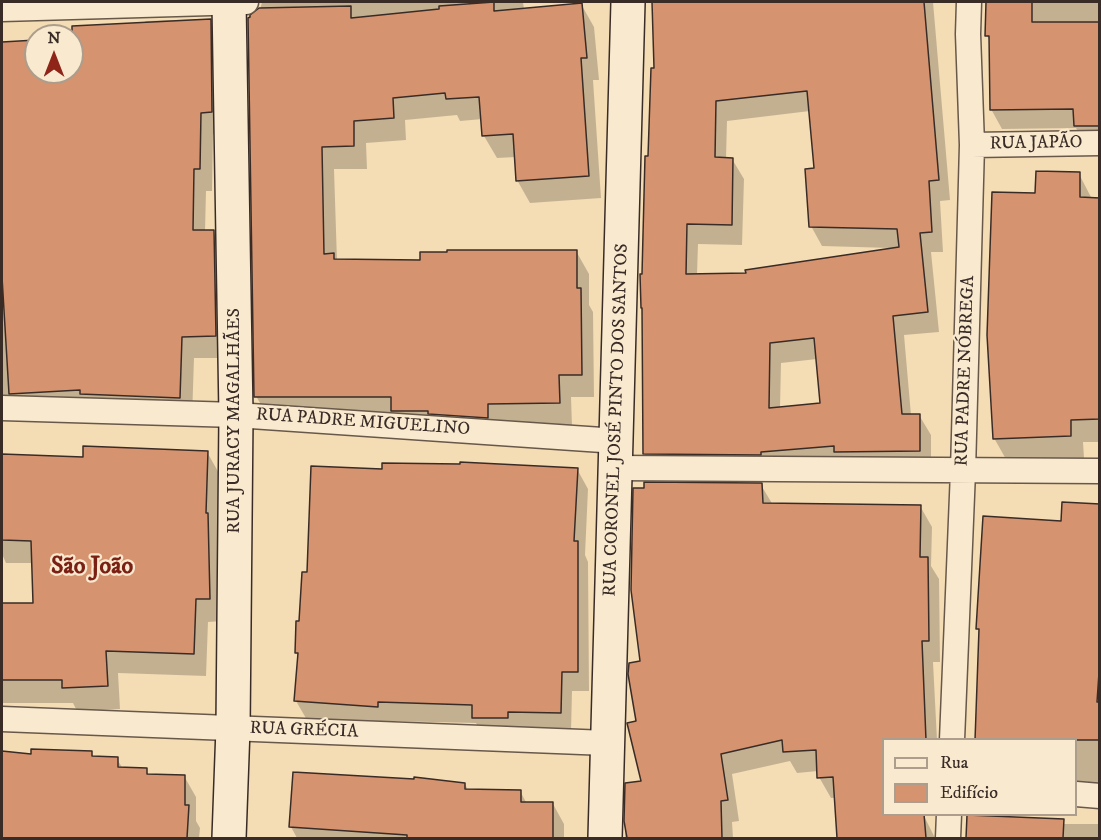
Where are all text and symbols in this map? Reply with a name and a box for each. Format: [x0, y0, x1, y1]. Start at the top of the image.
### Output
north arrow [24, 24, 84, 84]
text: N [47, 28, 61, 48]
street label: RUA JAPÃO [989, 132, 1083, 156]
street label: RUA CORONEL JOSÉ PINTO DOS SANTOS [600, 243, 634, 597]
street label: RUA PADRE NÓBREGA [952, 275, 980, 467]
street label: RUA JURACY MAGALHÃES [224, 308, 246, 534]
street label: RUA PADRE MIGUELINO [255, 405, 471, 441]
district label: São João [51, 554, 133, 582]
street label: RUA GRÉCIA [249, 718, 359, 744]
legend [882, 738, 1077, 816]
text: Rua [940, 752, 968, 774]
text: Edifício [940, 782, 998, 804]

